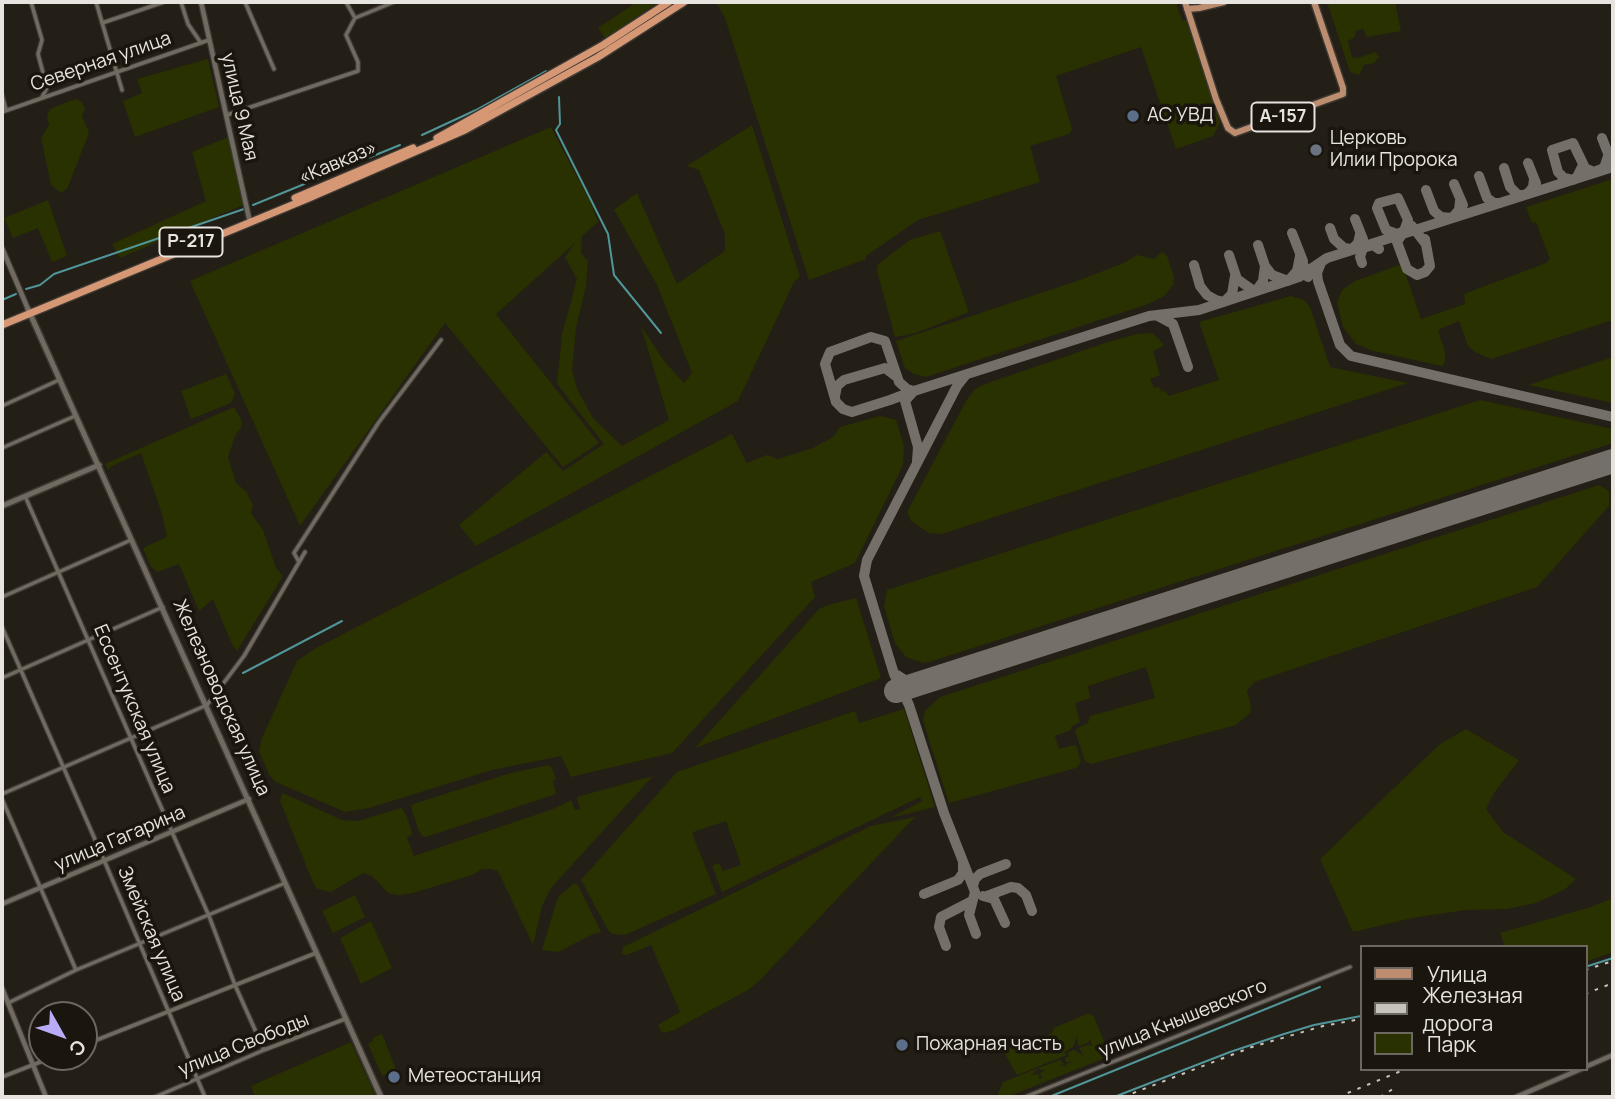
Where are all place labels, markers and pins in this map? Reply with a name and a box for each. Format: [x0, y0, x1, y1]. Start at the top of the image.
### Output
place label: АС УВД [1147, 105, 1214, 127]
marker: АС УВД [1125, 108, 1141, 124]
place label: Церковь Илии Пророка [1330, 128, 1457, 172]
marker: Церковь Илии Пророка [1308, 142, 1324, 158]
place label: Пожарная часть [916, 1034, 1062, 1056]
marker: Пожарная часть [894, 1037, 910, 1053]
place label: Метеостанция [408, 1066, 541, 1088]
marker: Метеостанция [386, 1069, 402, 1085]

